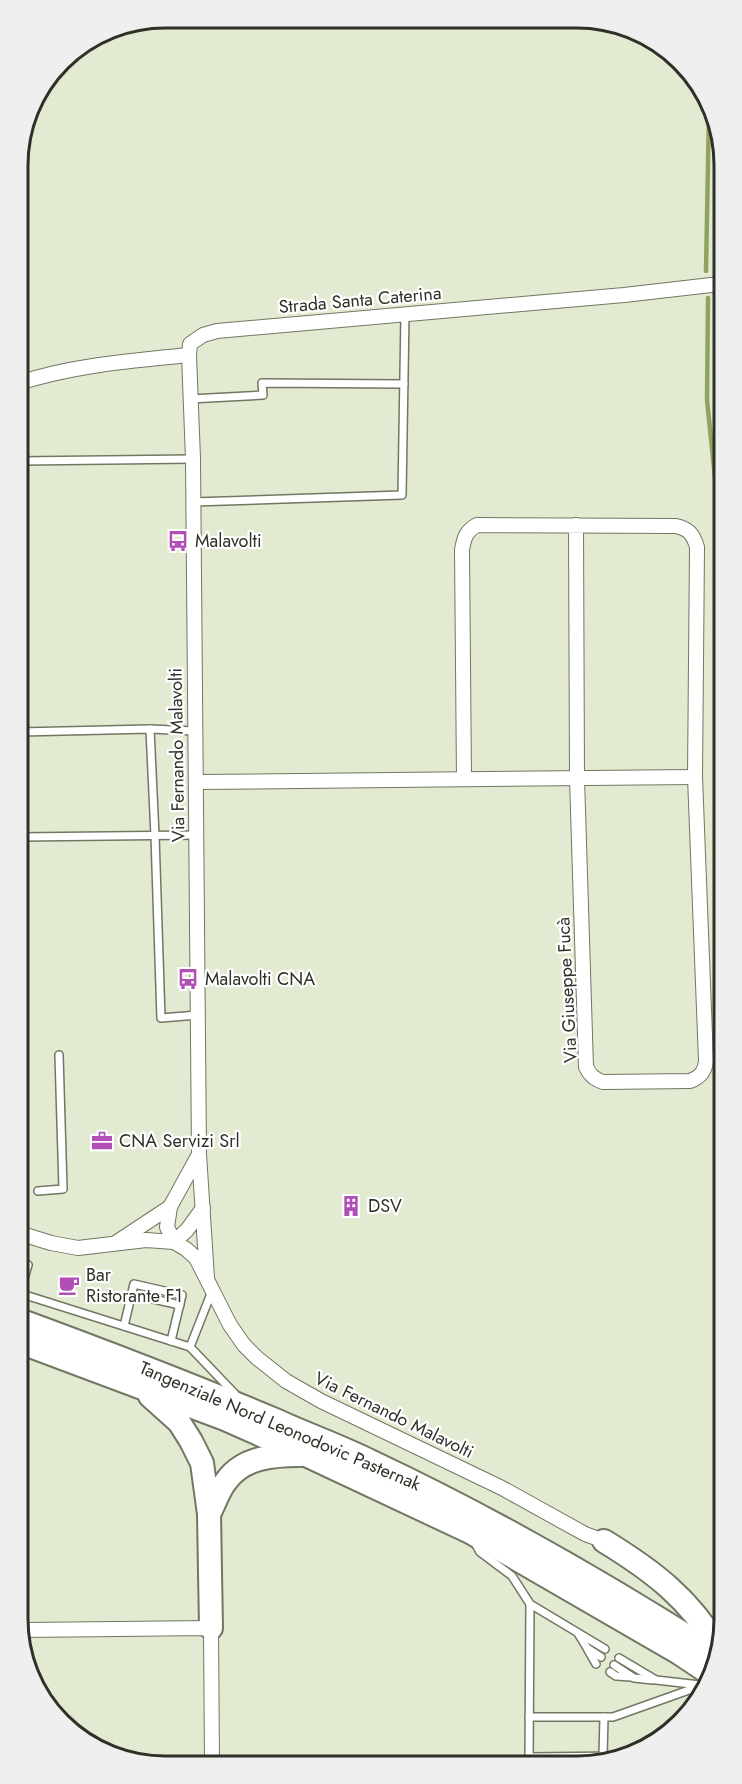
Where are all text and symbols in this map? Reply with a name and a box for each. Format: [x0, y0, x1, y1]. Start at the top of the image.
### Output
street label: Strada Santa Caterina [278, 280, 442, 320]
place label: Malavolti [195, 528, 262, 554]
bus stop icon: Malavolti [166, 529, 190, 553]
street label: Via Fernando Malavolti [162, 668, 192, 842]
street label: Via Giuseppe Fucà [550, 916, 584, 1064]
place label: Malavolti CNA [205, 966, 315, 992]
bus stop icon: Malavolti CNA [176, 967, 200, 991]
place label: CNA Servizi Srl [119, 1128, 240, 1154]
office icon: CNA Servizi Srl [90, 1129, 114, 1153]
place label: DSV [368, 1193, 402, 1219]
building icon: DSV [339, 1194, 363, 1218]
place label: Bar Ristorante F1 [86, 1262, 183, 1309]
cafe icon: Bar Ristorante F1 [57, 1273, 81, 1297]
street label: Tangenziale Nord Leonodovic Pasternak [135, 1355, 425, 1497]
street label: Via Fernando Malavolti [310, 1365, 478, 1465]

